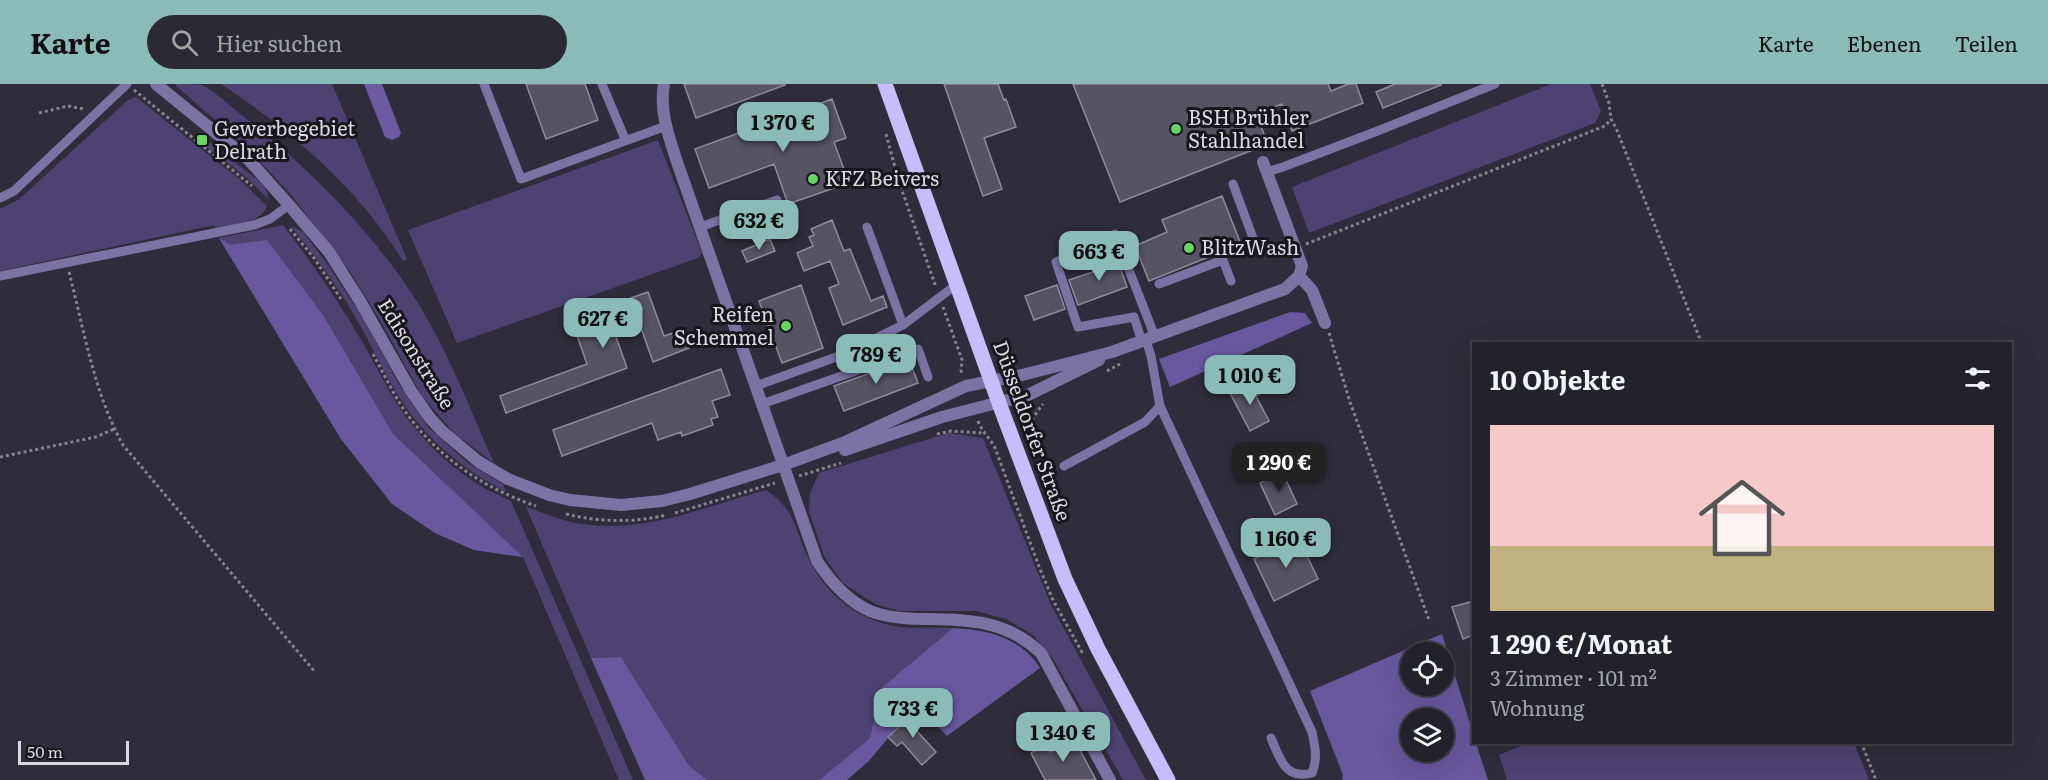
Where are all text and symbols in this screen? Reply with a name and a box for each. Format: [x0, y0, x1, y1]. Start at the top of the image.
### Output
search box [147, 15, 567, 69]
text: Karte [30, 21, 111, 63]
icon: search [168, 26, 201, 59]
text: Hier suchen [216, 26, 342, 59]
text: Karte [1758, 27, 1814, 58]
text: Ebenen [1847, 27, 1922, 58]
text: Teilen [1955, 27, 2018, 58]
place label: BSH Brühler Stahlhandel [1188, 101, 1309, 154]
pin: 1 370 € [728, 102, 838, 153]
text: 1 370 € [751, 106, 815, 136]
place label: Gewerbegebiet Delrath [214, 112, 355, 165]
marker: BSH Brühler Stahlhandel [1169, 122, 1183, 136]
marker: Gewerbegebiet Delrath [195, 133, 209, 147]
place label: KFZ Beivers [825, 162, 939, 192]
marker: KFZ Beivers [806, 172, 820, 186]
pin: 632 € [717, 200, 801, 251]
text: 632 € [733, 204, 785, 234]
pin: 663 € [1057, 231, 1141, 282]
place label: BlitzWash [1201, 231, 1299, 261]
text: 663 € [1073, 235, 1125, 265]
marker: BlitzWash [1182, 241, 1196, 255]
street label: Edisonstraße [372, 292, 464, 414]
pin: 627 € [561, 298, 645, 349]
place label: Reifen Schemmel [674, 298, 774, 351]
text: 627 € [578, 302, 628, 332]
marker: Reifen Schemmel [779, 319, 793, 333]
pin: 789 € [834, 334, 918, 385]
street label: Düsseldorfer Straße [987, 336, 1081, 525]
text: 789 € [850, 338, 902, 368]
pin: 1 010 € [1195, 355, 1305, 406]
text: 1 010 € [1218, 359, 1282, 389]
text: 10 Objekte [1490, 359, 1625, 398]
icon: filters [1961, 362, 1994, 395]
pin: 1 290 € [1224, 442, 1334, 493]
text: 1 290 € [1247, 446, 1311, 476]
icon: home [1688, 464, 1796, 572]
pin: 1 160 € [1231, 518, 1341, 569]
text: 1 160 € [1255, 522, 1317, 552]
text: 1 290 €/Monat [1490, 623, 1672, 662]
map controls [1400, 642, 1454, 762]
button: locate [1400, 642, 1454, 696]
text: 3 Zimmer · 101 m² [1490, 662, 1657, 692]
pin: 733 € [871, 688, 955, 739]
text: 733 € [888, 692, 938, 722]
text: Wohnung [1490, 692, 1584, 722]
button: layers [1400, 708, 1454, 762]
pin: 1 340 € [1008, 712, 1118, 763]
text: 1 340 € [1030, 716, 1096, 746]
scale bar [18, 738, 129, 766]
text: 50 m [27, 739, 63, 763]

